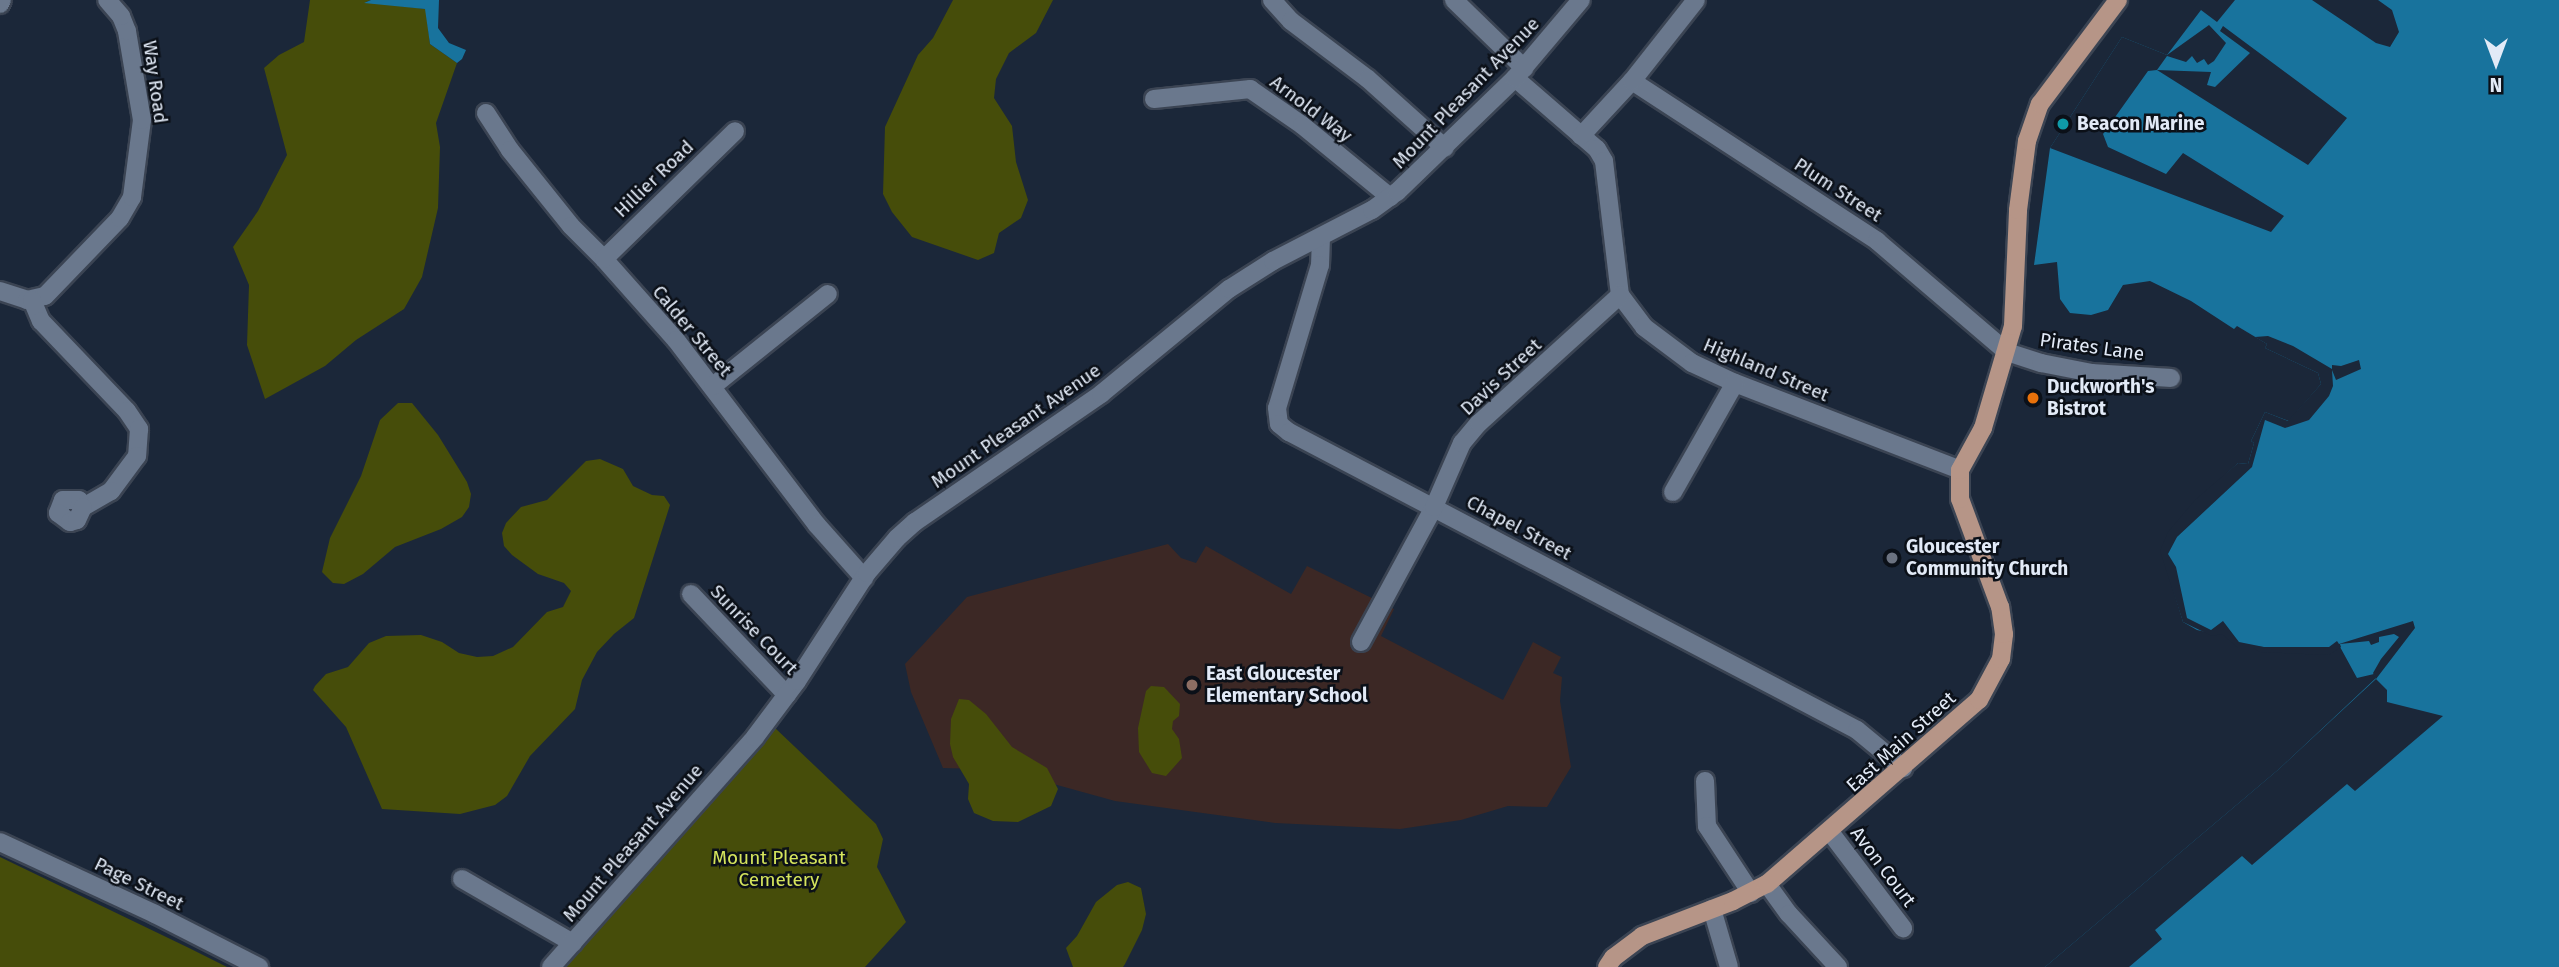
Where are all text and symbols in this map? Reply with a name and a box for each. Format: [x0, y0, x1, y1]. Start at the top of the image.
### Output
street label: Mount Pleasant Avenue [1388, 13, 1544, 173]
north arrow [2461, 28, 2531, 98]
street label: Way Road [138, 39, 172, 125]
street label: Arnold Way [1265, 71, 1357, 147]
text: N [2490, 73, 2502, 96]
place label: Beacon Marine [2077, 113, 2204, 135]
marker: Beacon Marine [2055, 116, 2071, 132]
street label: Hillier Road [610, 136, 698, 222]
street label: Plum Street [1790, 153, 1886, 227]
street label: Calder Street [647, 281, 737, 381]
street label: Pirates Lane [2038, 328, 2146, 366]
street label: Highland Street [1700, 333, 1832, 407]
street label: Davis Street [1456, 334, 1546, 420]
street label: Mount Pleasant Avenue [927, 359, 1105, 493]
place label: Duckworth's Bistrot [2047, 376, 2154, 420]
marker: Duckworth's Bistrot [2025, 390, 2041, 406]
street label: Chapel Street [1463, 491, 1575, 565]
place label: Gloucester Community Church [1906, 536, 2068, 580]
marker: Gloucester Community Church [1884, 550, 1900, 566]
street label: Sunrise Court [705, 580, 803, 680]
place label: East Gloucester Elementary School [1206, 663, 1368, 707]
marker: East Gloucester Elementary School [1184, 677, 1200, 693]
street label: East Main Street [1842, 687, 1960, 797]
street label: Mount Pleasant Avenue [558, 759, 708, 927]
street label: Avon Court [1846, 823, 1920, 911]
park label: Mount Pleasant Cemetery [712, 847, 846, 891]
street label: Page Street [91, 853, 187, 915]

